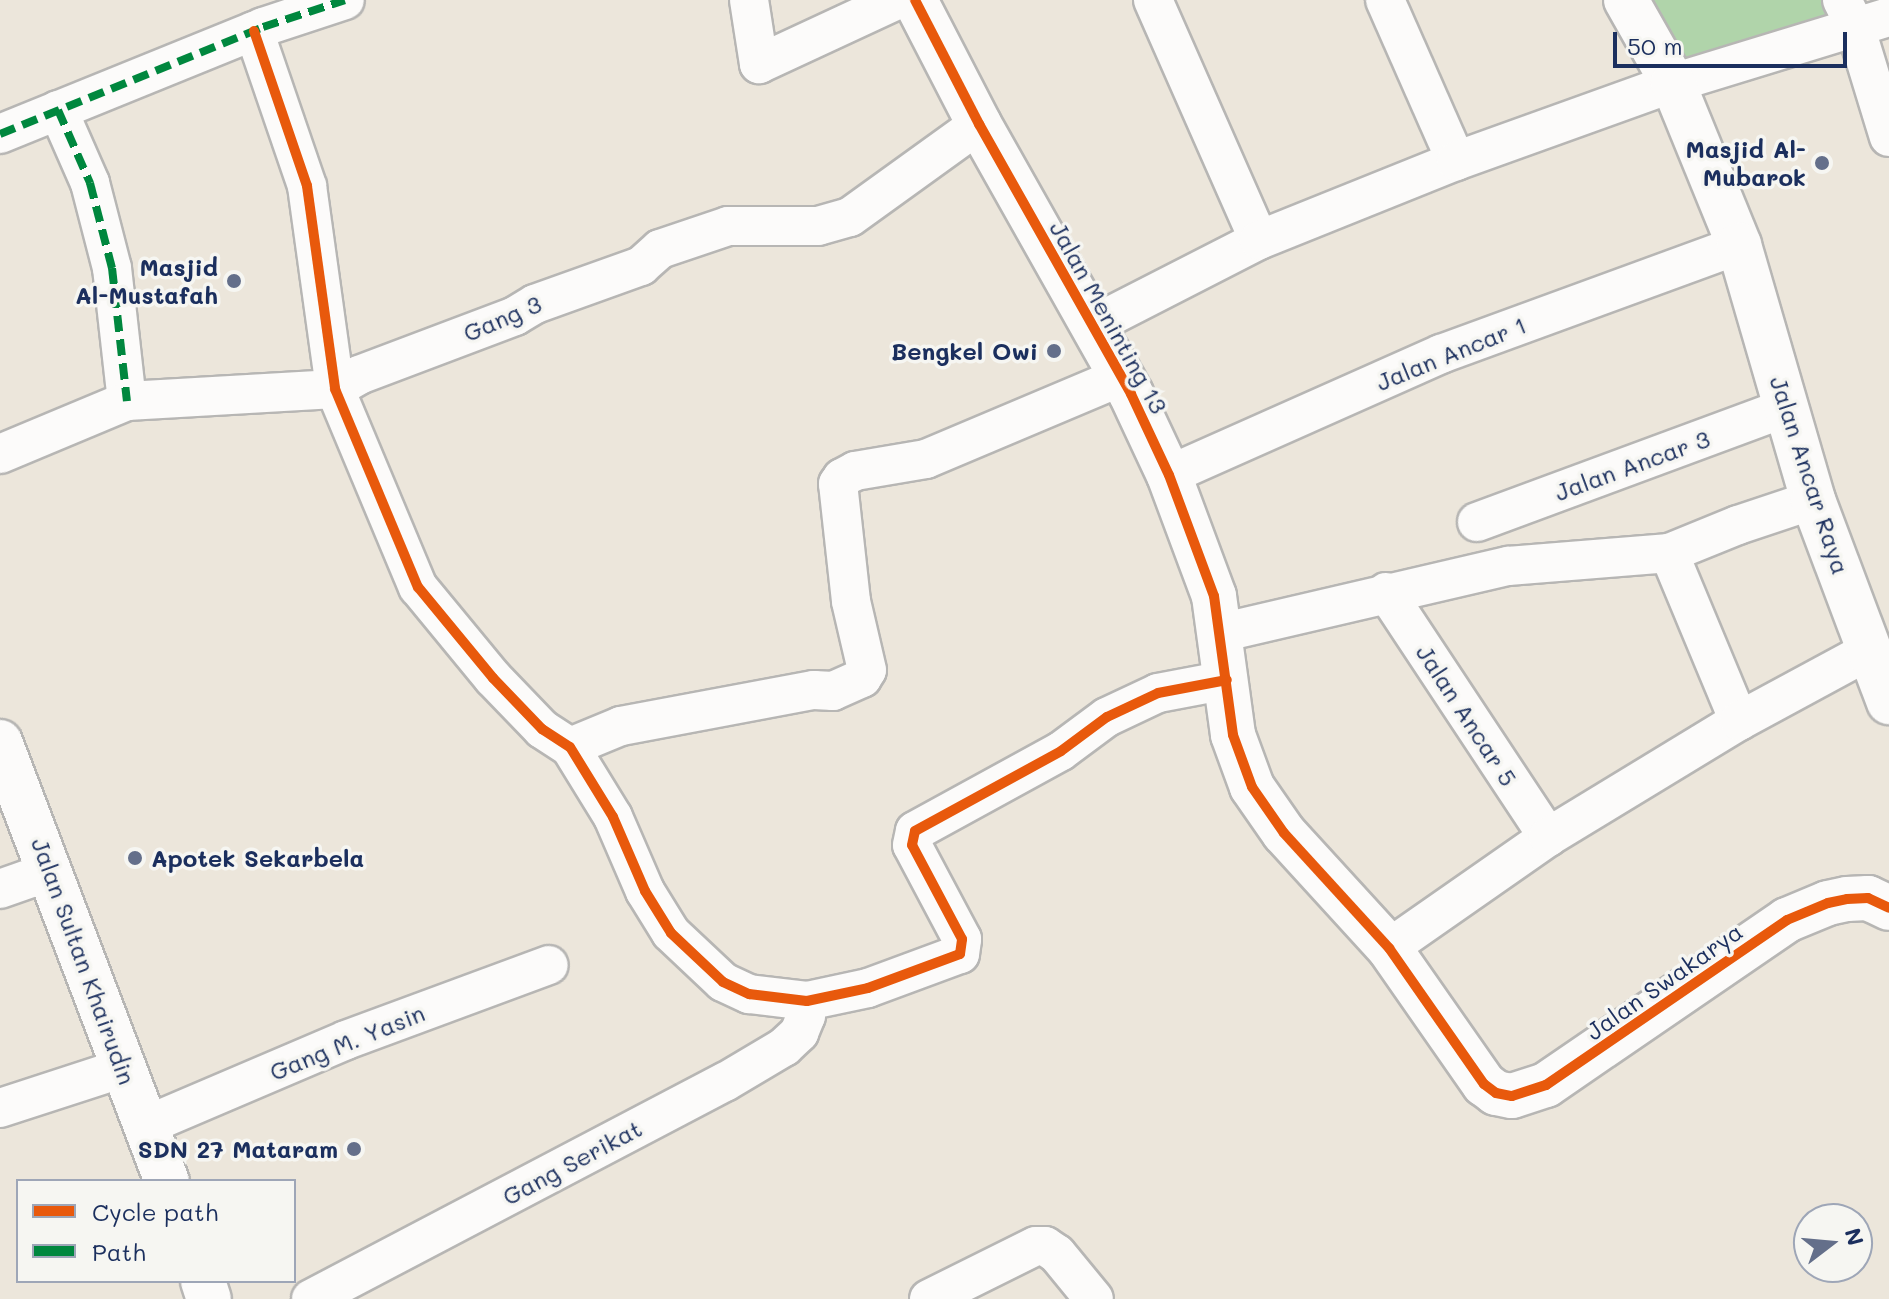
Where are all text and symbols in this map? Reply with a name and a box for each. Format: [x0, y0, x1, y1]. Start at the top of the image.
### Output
scale bar [1617, 16, 1851, 66]
text: 50 m [1627, 30, 1683, 61]
place label: Masjid Al- Mubarok [1685, 135, 1806, 191]
marker: Masjid Al- Mubarok [1813, 154, 1831, 172]
street label: Jalan Meninting 13 [1044, 216, 1174, 418]
place label: Masjid Al-Mustafah [75, 253, 218, 309]
marker: Masjid Al-Mustafah [225, 272, 243, 290]
street label: Gang 3 [459, 289, 545, 347]
street label: Jalan Ancar 1 [1372, 310, 1530, 396]
place label: Bengkel Owi [891, 337, 1038, 365]
marker: Bengkel Owi [1045, 342, 1063, 360]
street label: Jalan Ancar Raya [1764, 372, 1856, 578]
street label: Jalan Ancar 3 [1551, 424, 1713, 506]
street label: Jalan Ancar 5 [1411, 639, 1523, 791]
street label: Jalan Sultan Khairudin [26, 834, 142, 1088]
place label: Apotek Sekarbela [151, 844, 364, 872]
marker: Apotek Sekarbela [126, 849, 144, 867]
street label: Jalan Swakarya [1580, 916, 1748, 1046]
street label: Gang M. Yasin [265, 998, 429, 1086]
street label: Gang Serikat [497, 1113, 647, 1211]
place label: SDN 27 Mataram [138, 1135, 338, 1163]
marker: SDN 27 Mataram [345, 1140, 363, 1158]
legend [16, 1179, 296, 1283]
text: Cycle path [92, 1196, 218, 1227]
north arrow [1793, 1203, 1873, 1283]
text: N [1838, 1225, 1871, 1249]
text: Path [92, 1236, 146, 1267]

